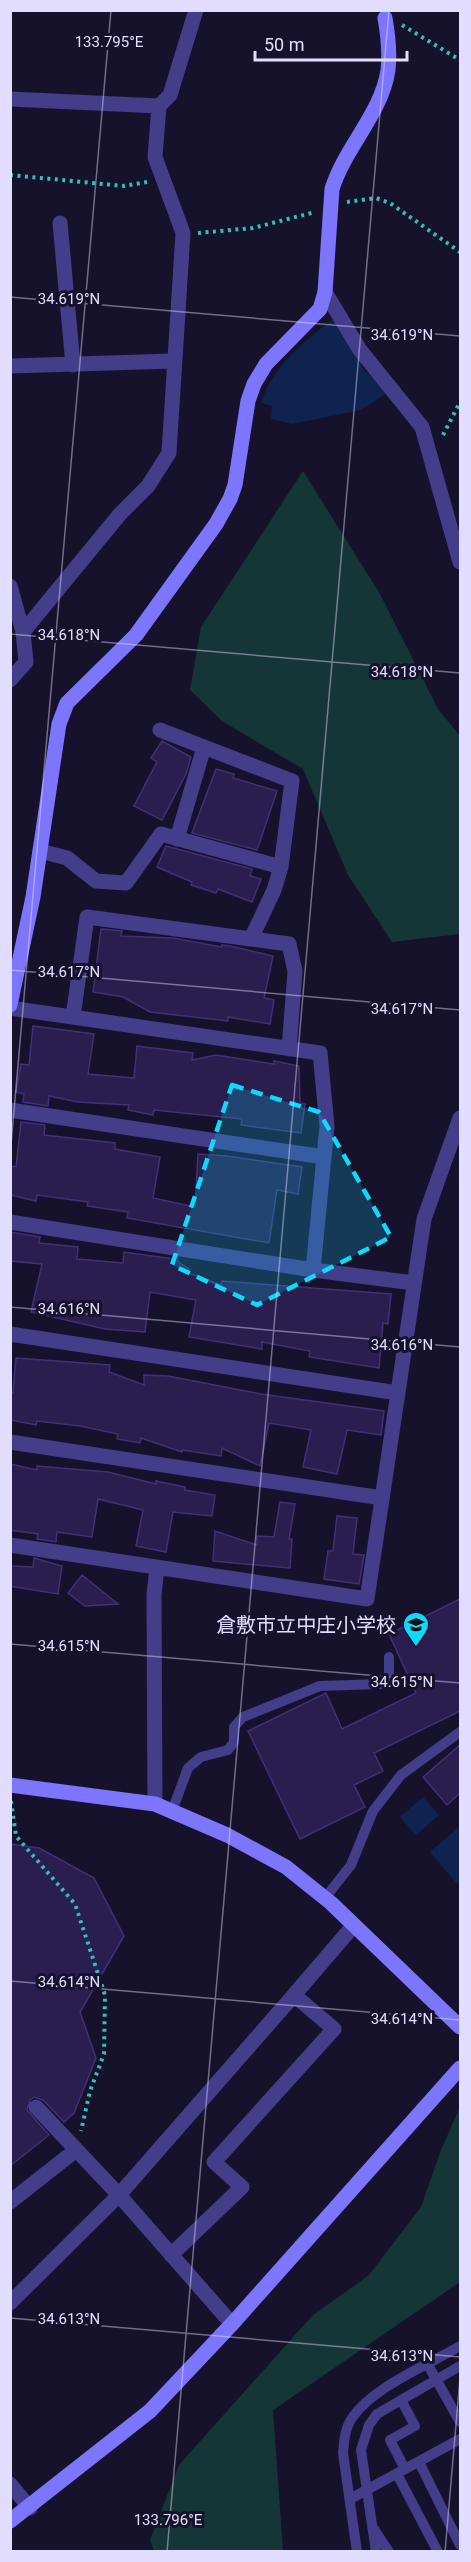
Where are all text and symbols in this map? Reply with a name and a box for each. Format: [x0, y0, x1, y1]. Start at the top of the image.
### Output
scale bar [255, 24, 406, 62]
text: 133.795°E [75, 33, 144, 51]
text: 50 m [264, 34, 304, 55]
text: 34.619°N [38, 290, 100, 308]
text: 34.619°N [371, 326, 433, 344]
text: 34.618°N [38, 626, 100, 644]
text: 34.618°N [371, 663, 433, 681]
text: 34.617°N [38, 963, 100, 981]
text: 34.617°N [371, 1000, 433, 1018]
text: 34.616°N [38, 1300, 100, 1318]
text: 34.616°N [371, 1336, 433, 1354]
school or university icon: 倉敷市立中庄小学校 [401, 1610, 431, 1648]
place label: 倉敷市立中庄小学校 [216, 1613, 396, 1637]
text: 34.615°N [38, 1637, 100, 1655]
text: 34.615°N [371, 1673, 433, 1691]
text: 34.614°N [38, 1973, 100, 1991]
text: 34.614°N [371, 2010, 433, 2028]
text: 34.613°N [38, 2310, 100, 2328]
text: 34.613°N [371, 2347, 433, 2365]
text: 133.796°E [134, 2511, 203, 2529]

